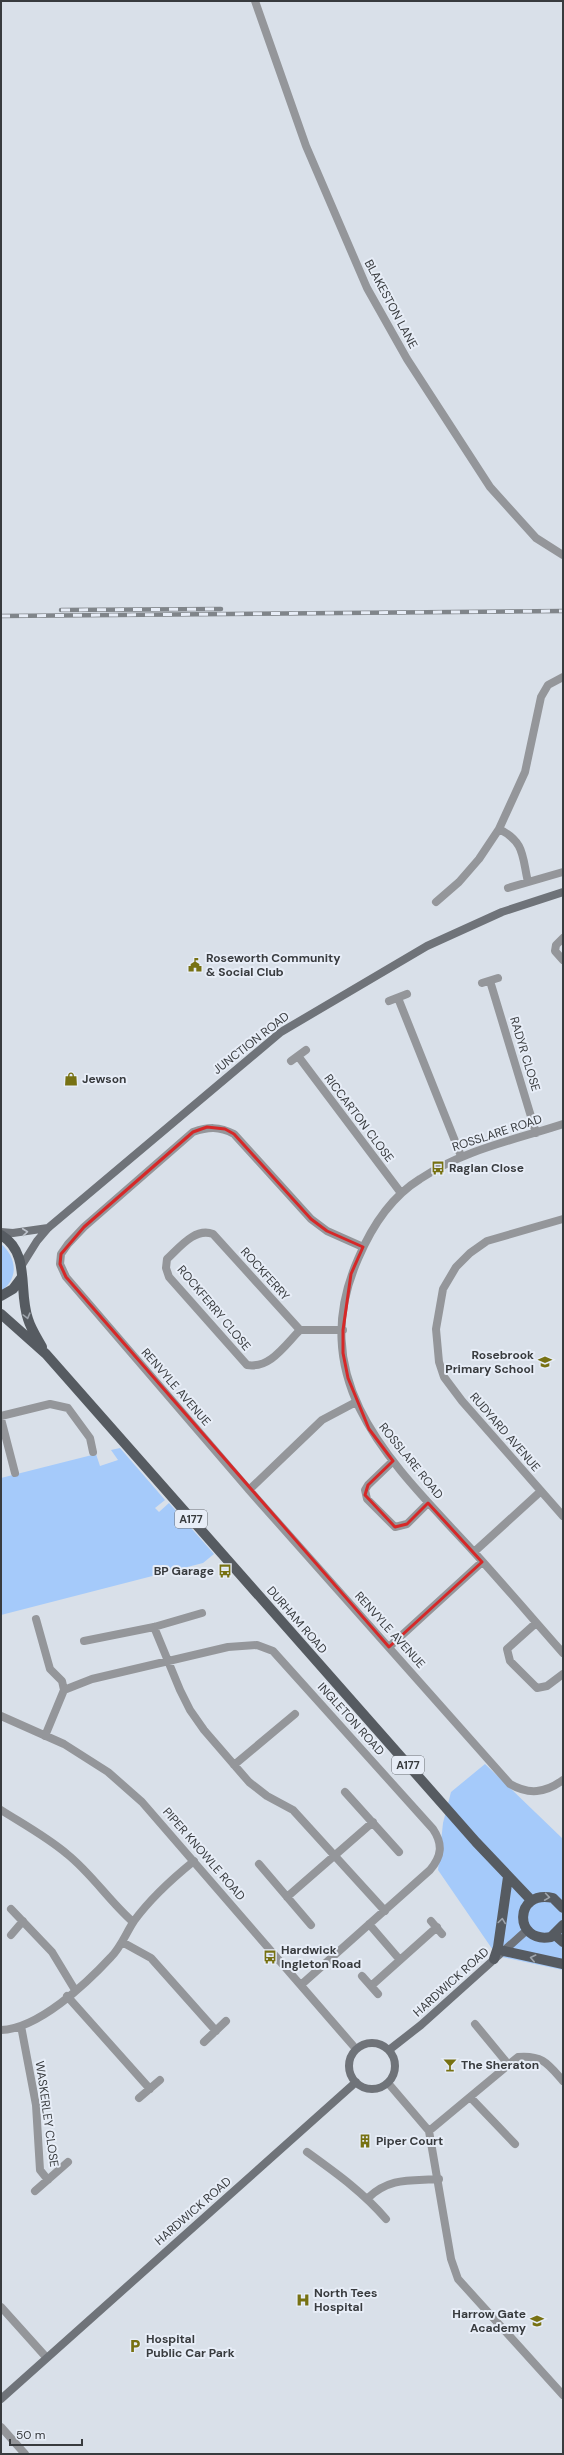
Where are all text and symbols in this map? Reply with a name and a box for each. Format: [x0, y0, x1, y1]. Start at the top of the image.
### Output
street label: BLAKESTON LANE [361, 257, 421, 351]
place label: Roseworth Community & Social Club [206, 950, 341, 980]
public building icon: Roseworth Community & Social Club [187, 957, 203, 973]
street label: JUNCTION ROAD [209, 1008, 293, 1078]
street label: RADYR CLOSE [506, 1015, 544, 1093]
shop icon: Jewson [63, 1071, 79, 1087]
place label: Jewson [82, 1071, 126, 1087]
street label: RICCARTON CLOSE [321, 1071, 397, 1165]
street label: ROSSLARE ROAD [450, 1111, 544, 1155]
bus stop icon: Raglan Close [430, 1160, 446, 1176]
place label: Raglan Close [449, 1160, 524, 1176]
one-way arrow [22, 1228, 28, 1237]
street label: ROCKFERRY [237, 1244, 293, 1304]
street label: ROCKFERRY CLOSE [174, 1262, 254, 1354]
one-way arrow [22, 1312, 31, 1319]
street label: RENVYLE AVENUE [138, 1345, 214, 1429]
place label: Rosebrook Primary School [445, 1347, 534, 1377]
school or university icon: Rosebrook Primary School [537, 1354, 553, 1370]
street label: RUDYARD AVENUE [466, 1389, 544, 1475]
street label: ROSSLARE ROAD [375, 1420, 447, 1502]
road number: A177 [175, 1510, 207, 1528]
place label: BP Garage [154, 1563, 214, 1579]
bus stop icon: BP Garage [217, 1563, 233, 1579]
street label: DURHAM ROAD [263, 1583, 331, 1657]
street label: RENVYLE AVENUE [351, 1588, 429, 1672]
street label: INGLETON ROAD [314, 1679, 388, 1759]
road number: A177 [392, 1756, 424, 1774]
street label: PIPER KNOWLE ROAD [159, 1804, 249, 1904]
one-way arrow [543, 1892, 550, 1901]
one-way arrow [497, 1918, 506, 1924]
place label: Hardwick Ingleton Road [281, 1942, 361, 1972]
street label: HARDWICK ROAD [410, 1944, 492, 2020]
bus stop icon: Hardwick Ingleton Road [262, 1949, 278, 1965]
one-way arrow [530, 1954, 537, 1962]
bar icon: The Sheraton [442, 2057, 458, 2073]
place label: The Sheraton [461, 2057, 539, 2073]
street label: WASKERLEY CLOSE [32, 2060, 62, 2168]
building icon: Piper Court [357, 2133, 373, 2149]
place label: Piper Court [376, 2133, 443, 2149]
street label: HARDWICK ROAD [151, 2173, 235, 2249]
place label: North Tees Hospital [314, 2285, 377, 2315]
hospital icon: North Tees Hospital [295, 2292, 311, 2308]
place label: Harrow Gate Academy [452, 2306, 527, 2336]
school or university icon: Harrow Gate Academy [529, 2313, 545, 2329]
place label: Hospital Public Car Park [146, 2331, 235, 2361]
parking icon: Hospital Public Car Park [127, 2338, 143, 2354]
scale bar [10, 2421, 82, 2447]
text: 50 m [16, 2427, 45, 2443]

